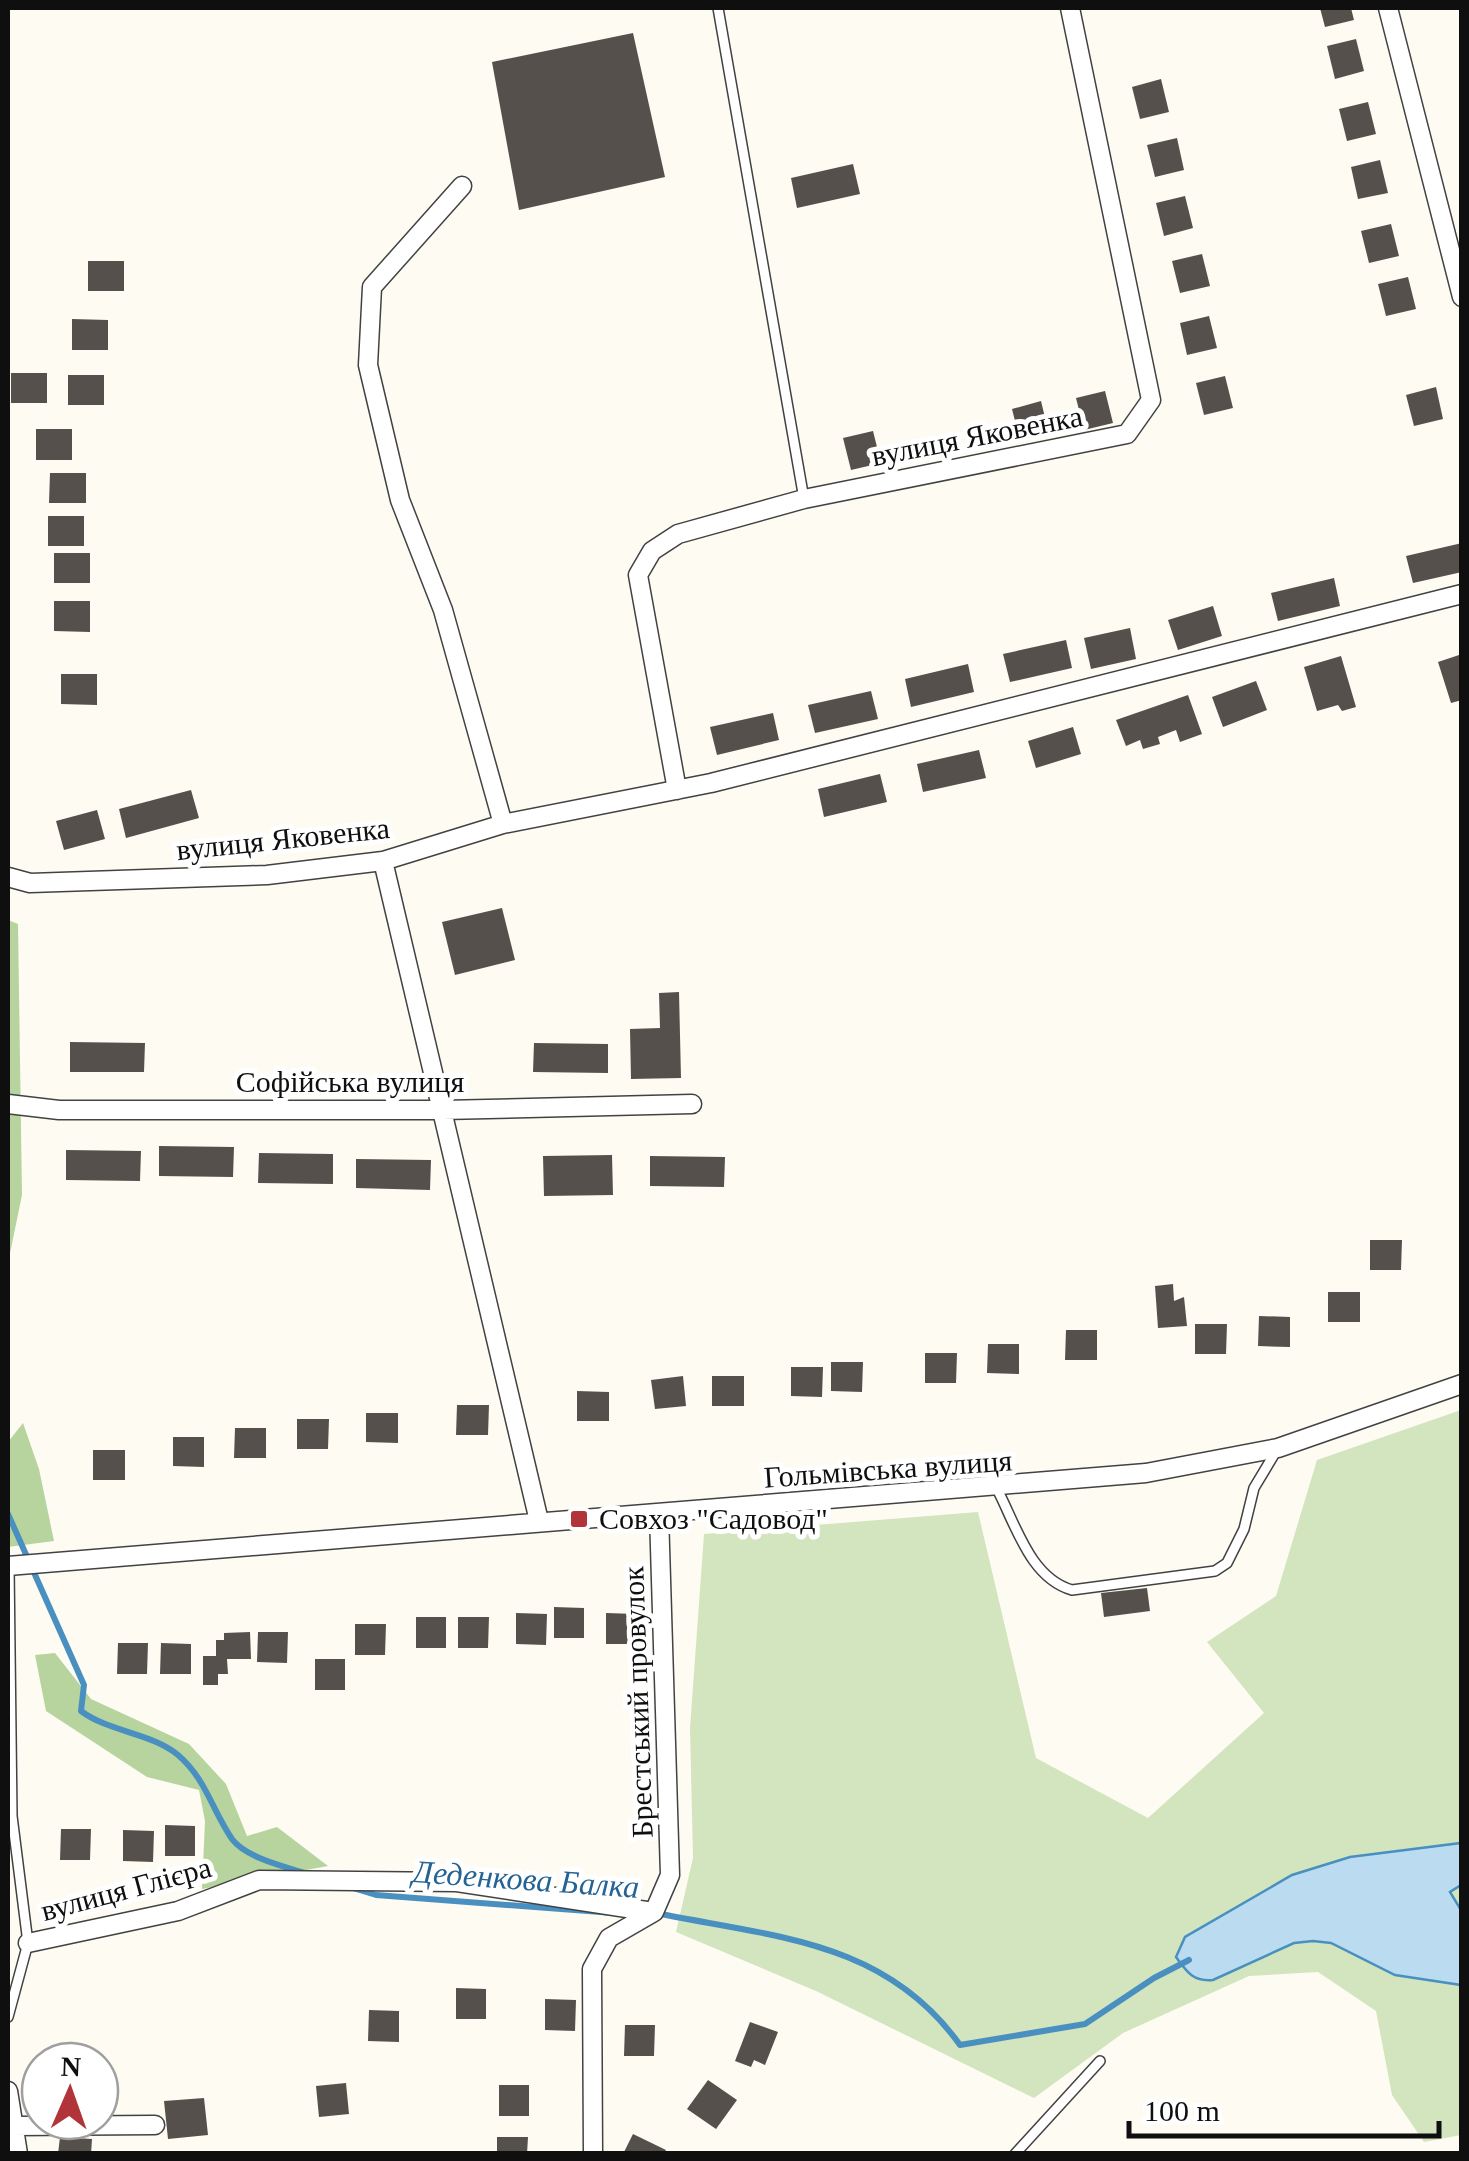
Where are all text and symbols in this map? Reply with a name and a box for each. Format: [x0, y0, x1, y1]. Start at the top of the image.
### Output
street label: вулиця Яковенка [869, 399, 1085, 472]
street label: вулиця Яковенка [175, 811, 391, 866]
street label: Софійська вулиця [236, 1065, 464, 1098]
street label: Гольмівська вулиця [763, 1443, 1013, 1494]
place label: Совхоз "Садовод" [599, 1502, 828, 1535]
marker: Совхоз "Садовод" [568, 1508, 590, 1530]
street label: Брестський провулок [616, 1565, 659, 1838]
street label: вулиця Глієра [37, 1850, 215, 1927]
water label: Деденкова Балка [409, 1853, 640, 1905]
north arrow [20, 2041, 120, 2141]
text: N [60, 2051, 82, 2082]
scale bar [1129, 2076, 1439, 2138]
text: 100 m [1144, 2094, 1220, 2127]

